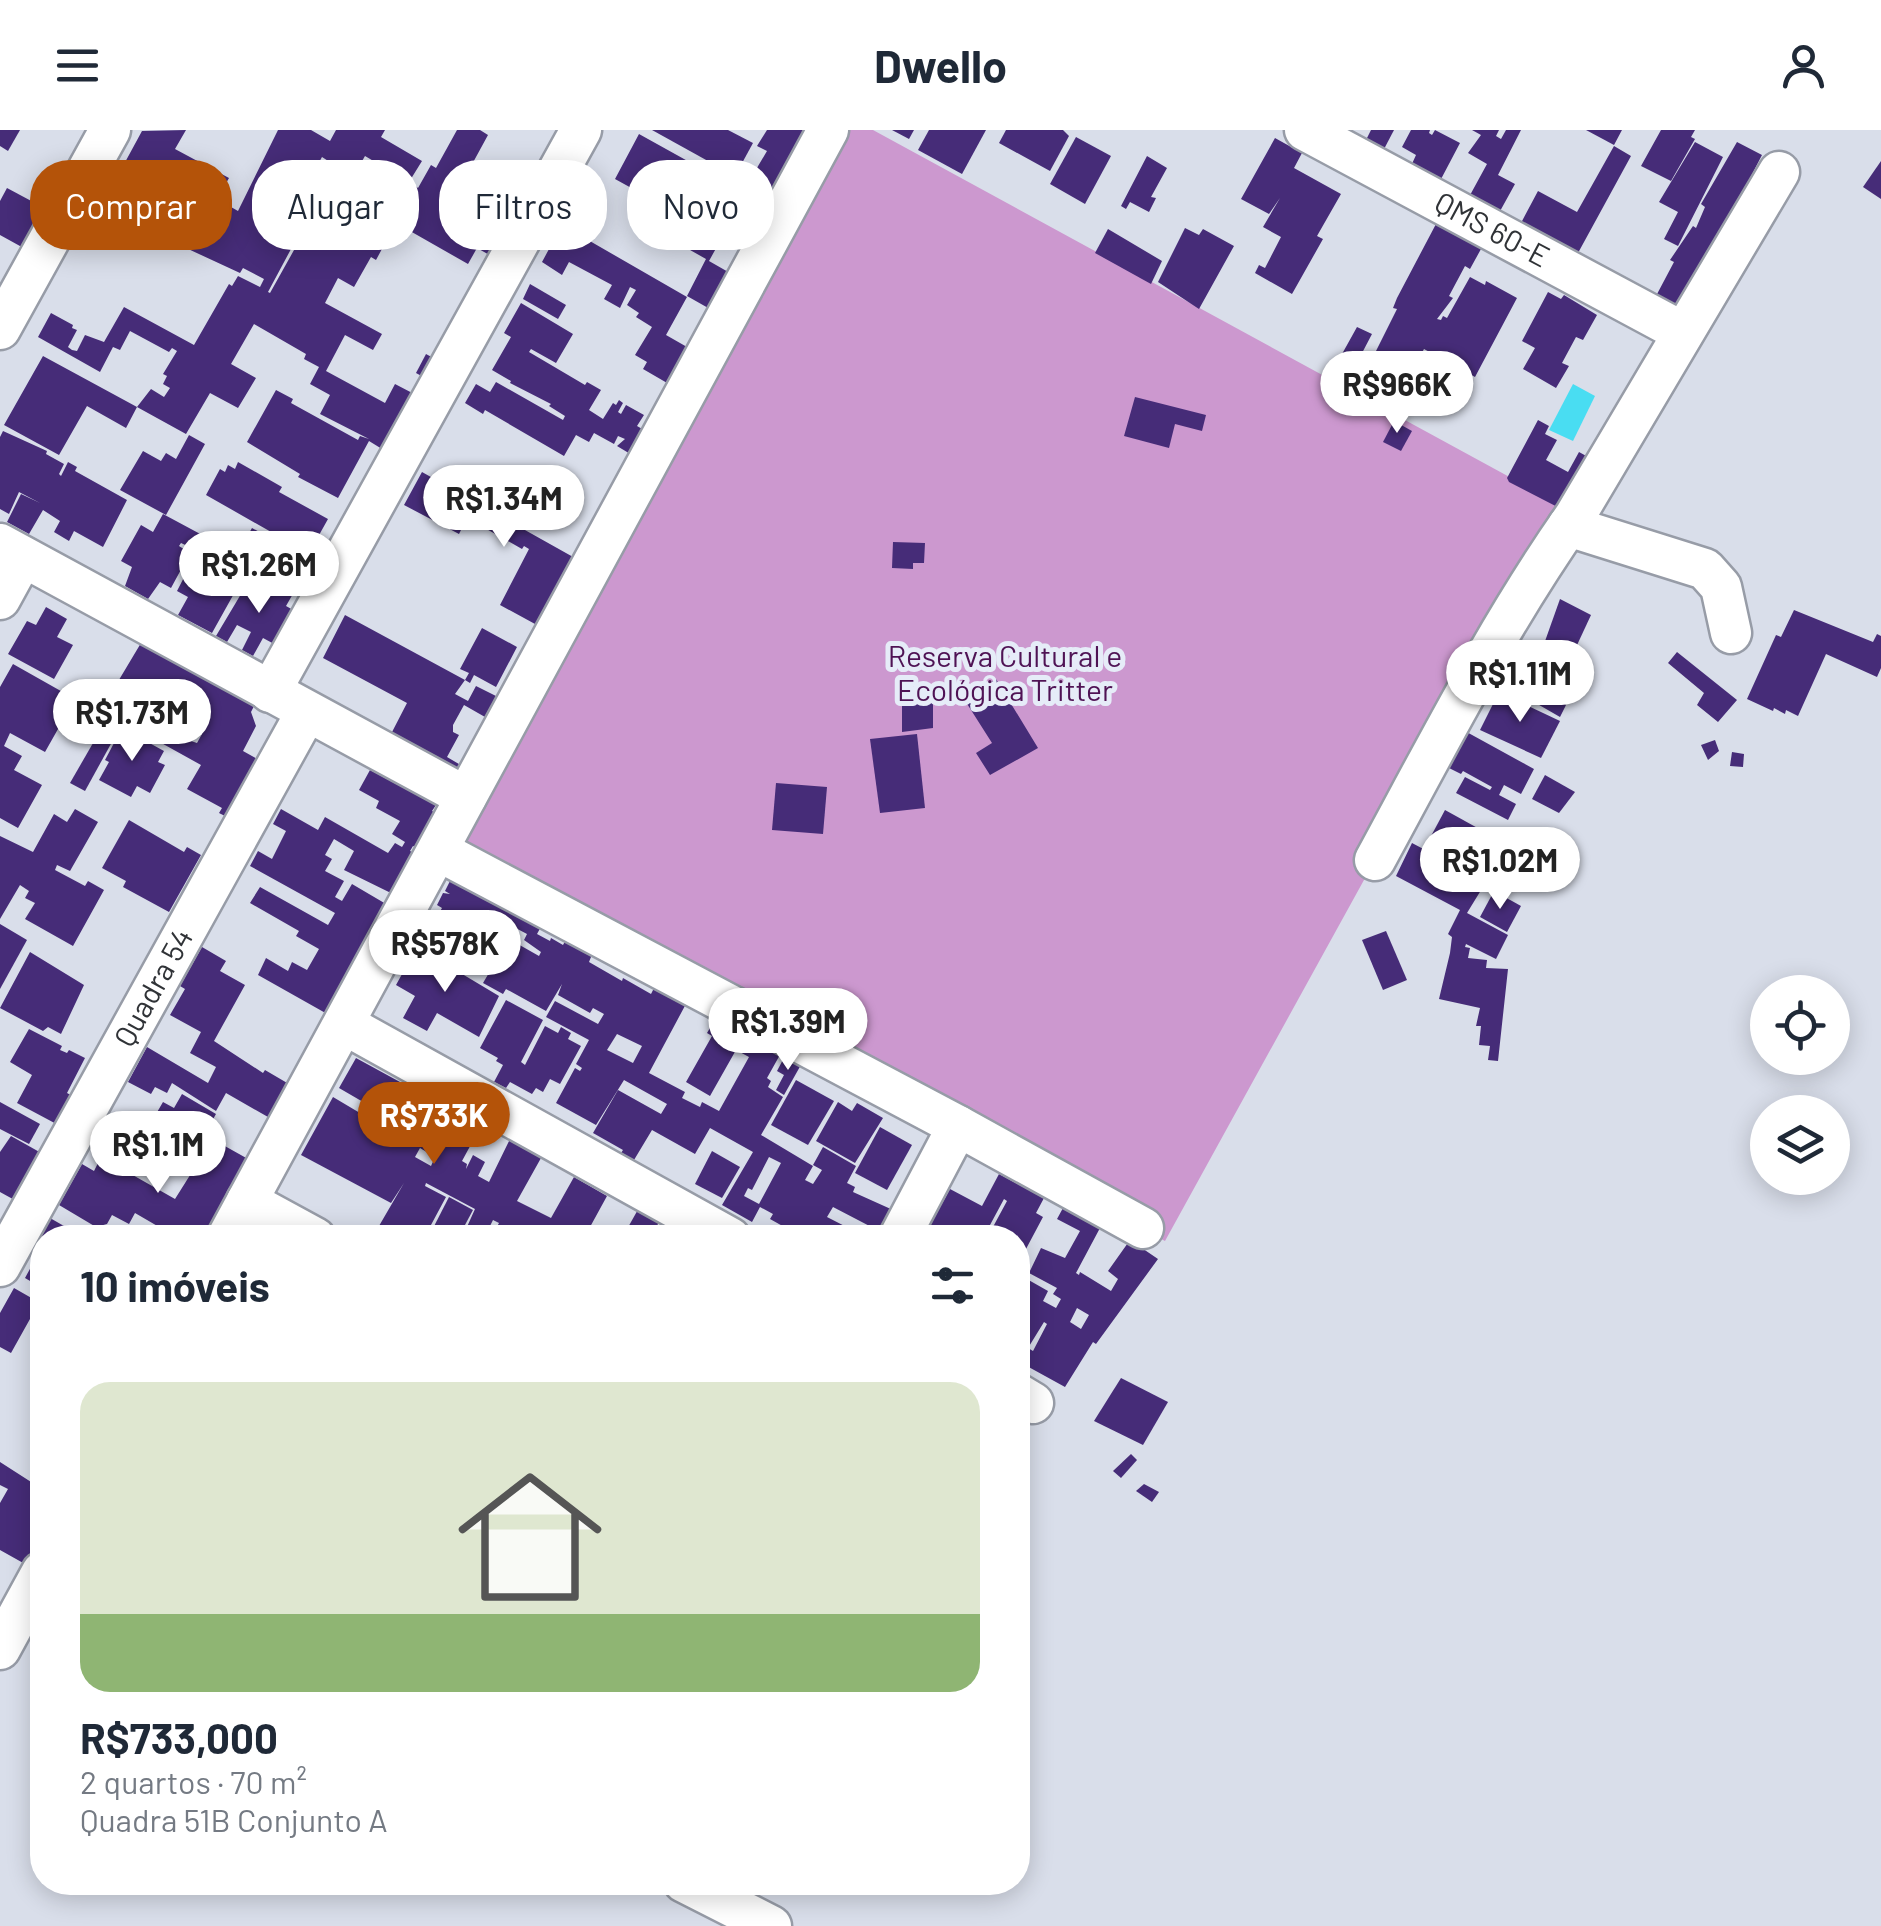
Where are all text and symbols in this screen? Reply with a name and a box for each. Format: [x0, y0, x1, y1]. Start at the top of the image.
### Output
icon: menu [50, 38, 105, 93]
text: Dwello [874, 38, 1007, 92]
icon: person [1776, 38, 1831, 93]
chip: Comprar [30, 160, 232, 250]
chip: Alugar [252, 160, 419, 250]
chip: Filtros [439, 160, 607, 250]
chip: Novo [627, 160, 774, 250]
street label: QMS 60-E [1429, 183, 1556, 274]
pin: R$966K [1316, 351, 1478, 436]
text: R$966K [1342, 364, 1452, 402]
pin: R$1.34M [412, 465, 596, 550]
text: R$1.34M [445, 478, 563, 516]
pin: R$1.26M [167, 531, 351, 616]
text: R$1.26M [201, 544, 317, 582]
park label: Reserva Cultural e Ecológica Tritter [888, 637, 1122, 707]
pin: R$1.11M [1428, 640, 1612, 725]
text: R$1.11M [1468, 653, 1572, 691]
pin: R$1.73M [40, 679, 224, 764]
text: R$1.73M [75, 692, 189, 730]
pin: R$1.02M [1408, 827, 1592, 912]
text: R$1.02M [1442, 840, 1558, 878]
pin: R$578K [364, 910, 526, 995]
street label: Quadra 54 [105, 922, 199, 1052]
text: R$578K [391, 923, 499, 961]
map controls [1750, 975, 1850, 1195]
button: locate [1750, 975, 1850, 1075]
pin: R$1.39M [696, 988, 880, 1073]
text: R$1.39M [730, 1001, 846, 1039]
pin: R$733K [353, 1082, 515, 1167]
text: R$733K [380, 1095, 488, 1133]
button: layers [1750, 1095, 1850, 1195]
pin: R$1.1M [77, 1111, 239, 1196]
text: R$1.1M [112, 1124, 204, 1162]
icon: filters [925, 1258, 980, 1313]
text: 10 imóveis [80, 1260, 270, 1310]
icon: home [440, 1447, 620, 1627]
text: R$733,000 [80, 1712, 278, 1762]
text: 2 quartos · 70 m² [80, 1762, 307, 1800]
text: Quadra 51B Conjunto A [80, 1800, 388, 1838]

